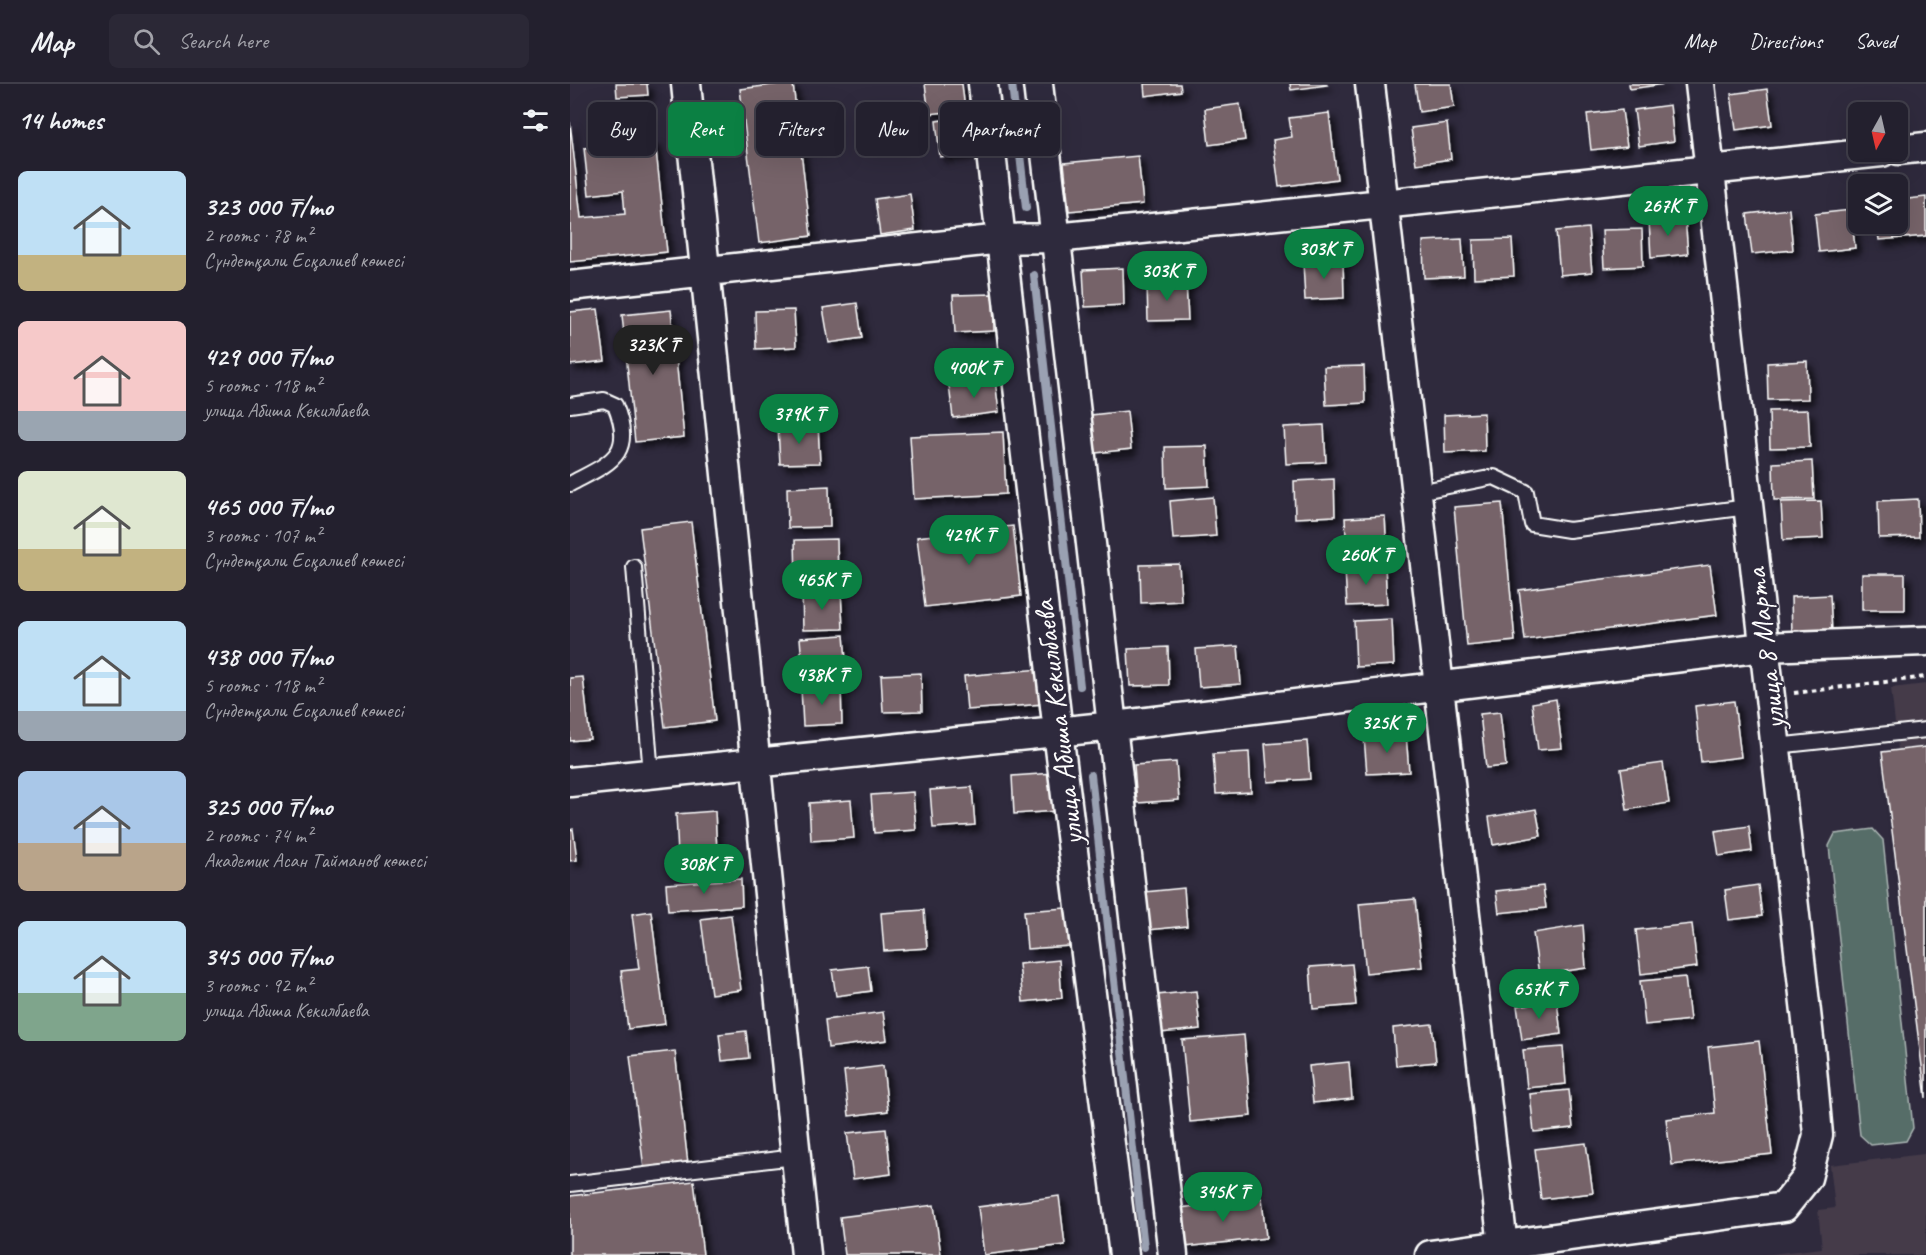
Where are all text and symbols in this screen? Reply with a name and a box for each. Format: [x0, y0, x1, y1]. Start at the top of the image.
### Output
search box [109, 14, 529, 68]
text: Map [30, 24, 73, 59]
icon: search [130, 25, 163, 58]
text: Search here [178, 27, 268, 55]
text: Map [1684, 28, 1716, 54]
text: Directions [1749, 28, 1822, 54]
text: Saved [1855, 28, 1896, 54]
chip: Buy [588, 102, 656, 156]
chip: Rent [668, 102, 744, 156]
chip: Filters [756, 102, 844, 156]
chip: New [856, 102, 928, 156]
chip: Apartment [940, 102, 1060, 156]
north arrow [1848, 102, 1908, 162]
map controls [1848, 102, 1908, 234]
text: 14 homes [18, 104, 103, 137]
icon: filters [519, 104, 552, 137]
button: layers [1848, 174, 1908, 234]
pin: 267K ₸ [1619, 186, 1717, 237]
text: 323 000 ₸/mo [204, 190, 333, 223]
text: 267K ₸ [1642, 193, 1694, 218]
icon: home [66, 195, 138, 267]
text: 2 rooms · 78 m² [204, 223, 312, 248]
pin: 303K ₸ [1275, 229, 1373, 280]
text: 303K ₸ [1298, 236, 1350, 261]
text: Сүндетқали Есқалиев көшесі [204, 248, 403, 273]
pin: 303K ₸ [1118, 251, 1216, 302]
text: 303K ₸ [1141, 258, 1193, 283]
pin: 323K ₸ [604, 325, 702, 376]
text: 323K ₸ [627, 332, 679, 357]
text: 429 000 ₸/mo [204, 340, 332, 373]
icon: home [66, 345, 138, 417]
pin: 400K ₸ [925, 348, 1023, 399]
text: 400K ₸ [948, 355, 1000, 380]
text: 5 rooms · 118 m² [204, 373, 321, 398]
pin: 379K ₸ [750, 394, 848, 445]
text: улица Абиша Кекилбаева [204, 398, 369, 423]
text: 379K ₸ [773, 401, 825, 426]
text: 465 000 ₸/mo [204, 490, 333, 523]
icon: home [66, 495, 138, 567]
pin: 429K ₸ [920, 515, 1018, 566]
text: 429K ₸ [943, 522, 995, 547]
text: 3 rooms · 107 m² [204, 523, 321, 548]
pin: 260K ₸ [1317, 535, 1415, 586]
text: 260K ₸ [1340, 542, 1392, 567]
text: Сүндетқали Есқалиев көшесі [204, 548, 403, 573]
pin: 465K ₸ [773, 560, 871, 611]
street label: улица 8 Марта [1736, 564, 1794, 734]
text: 465K ₸ [796, 567, 848, 592]
street label: улица Абиша Кекилбаева [1024, 596, 1092, 850]
text: 438 000 ₸/mo [204, 640, 333, 673]
icon: home [66, 645, 138, 717]
pin: 438K ₸ [773, 655, 871, 706]
text: 438K ₸ [796, 662, 848, 687]
text: 5 rooms · 118 m² [204, 673, 321, 698]
text: Сүндетқали Есқалиев көшесі [204, 698, 403, 723]
pin: 325K ₸ [1338, 703, 1436, 754]
text: 325K ₸ [1361, 710, 1413, 735]
text: 325 000 ₸/mo [204, 790, 332, 823]
icon: home [66, 795, 138, 867]
text: 2 rooms · 74 m² [204, 823, 312, 848]
pin: 308K ₸ [655, 844, 753, 895]
text: Академик Асан Тайманов көшесі [204, 848, 426, 873]
text: 308K ₸ [678, 851, 730, 876]
text: 345 000 ₸/mo [204, 940, 332, 973]
icon: home [66, 945, 138, 1017]
pin: 657K ₸ [1490, 969, 1588, 1020]
text: 3 rooms · 92 m² [204, 973, 312, 998]
text: 657K ₸ [1513, 976, 1565, 1001]
text: улица Абиша Кекилбаева [204, 998, 369, 1023]
pin: 345K ₸ [1174, 1172, 1272, 1223]
text: 345K ₸ [1197, 1179, 1249, 1204]

